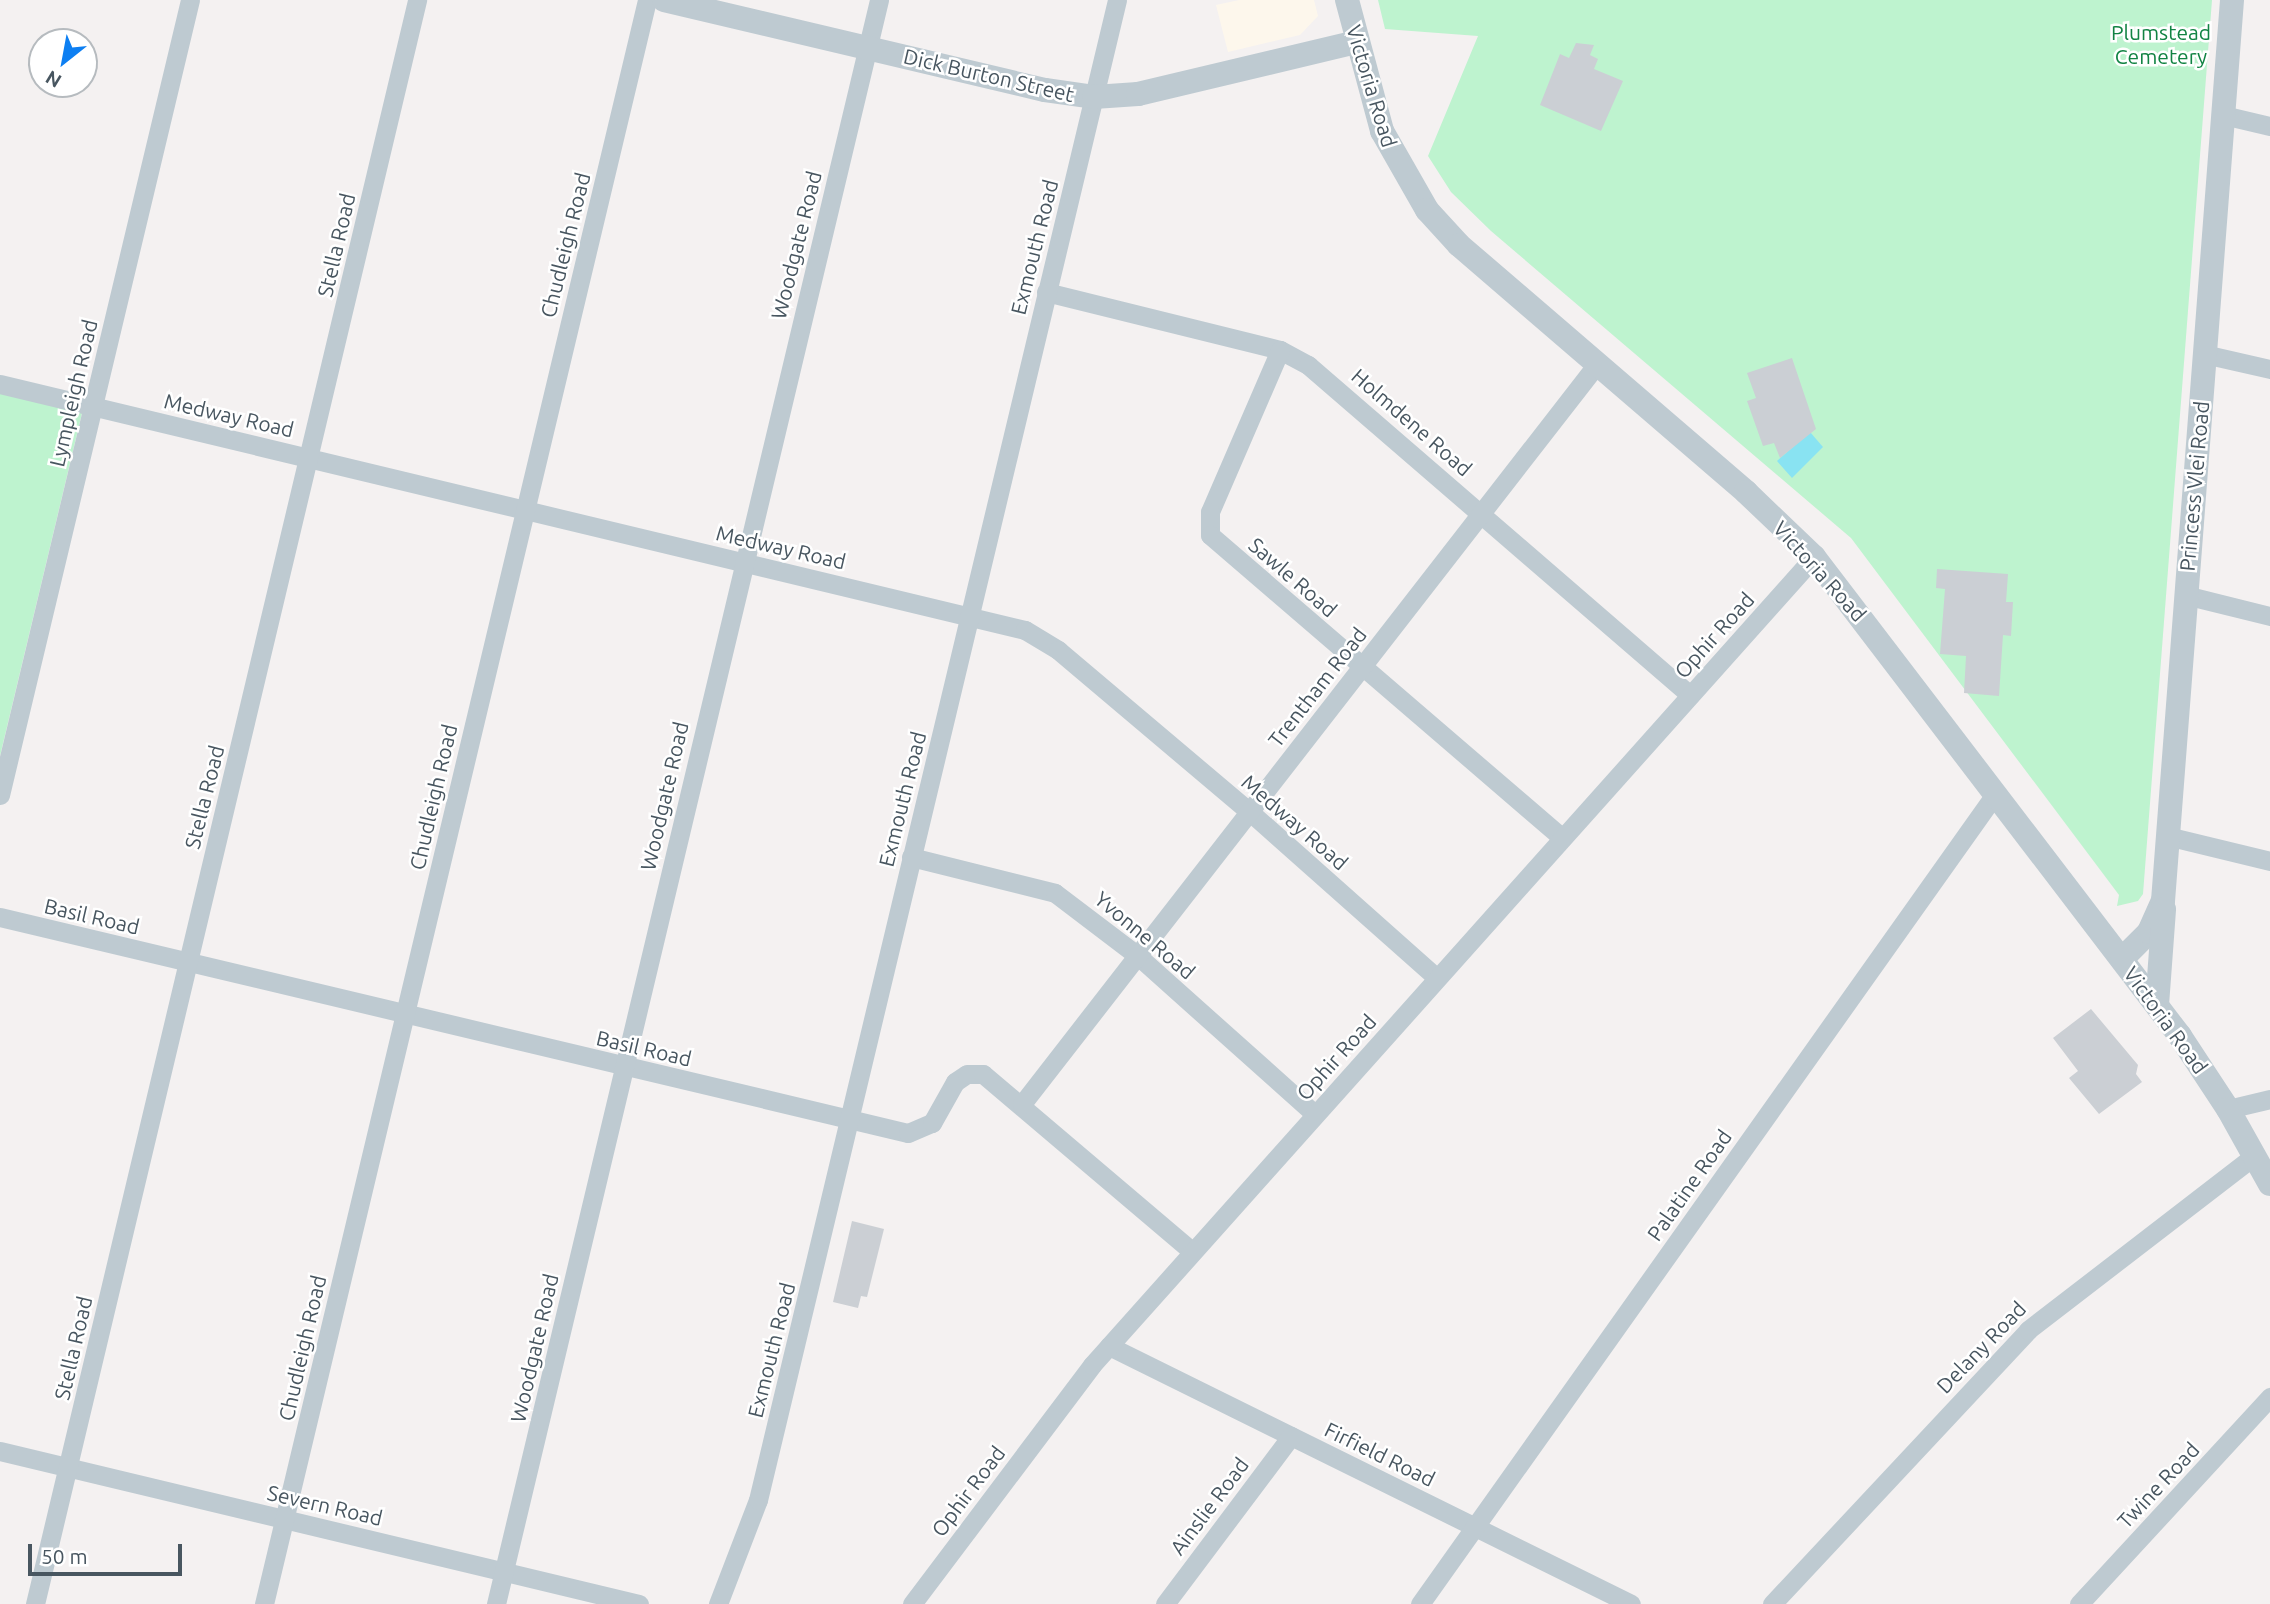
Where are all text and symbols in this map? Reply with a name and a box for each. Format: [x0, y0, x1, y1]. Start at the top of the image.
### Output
park label: Plumstead Cemetery [2111, 19, 2211, 69]
street label: Victoria Road [1341, 22, 1403, 150]
north arrow [28, 28, 98, 98]
street label: Dick Burton Street [901, 43, 1077, 107]
text: N [41, 66, 65, 92]
street label: Woodgate Road [765, 168, 827, 322]
street label: Chudleigh Road [535, 170, 595, 320]
street label: Exmouth Road [1005, 177, 1063, 317]
street label: Stella Road [312, 191, 360, 299]
street label: Lympleigh Road [44, 317, 102, 469]
street label: Holmdene Road [1347, 363, 1477, 481]
street label: Medway Road [162, 388, 296, 442]
street label: Princess Vlei Road [2174, 400, 2214, 572]
street label: Victoria Road [1768, 516, 1872, 626]
street label: Medway Road [714, 520, 848, 574]
street label: Sawle Road [1244, 532, 1342, 622]
street label: Ophir Road [1669, 587, 1759, 683]
street label: Trentham Road [1262, 622, 1372, 752]
street label: Woodgate Road [635, 719, 693, 873]
street label: Chudleigh Road [404, 722, 462, 872]
street label: Exmouth Road [873, 729, 931, 869]
street label: Stella Road [179, 743, 229, 851]
street label: Medway Road [1237, 769, 1353, 875]
street label: Yvonne Road [1090, 886, 1200, 984]
street label: Basil Road [42, 893, 142, 939]
street label: Victoria Road [2119, 961, 2213, 1079]
street label: Ophir Road [1291, 1009, 1381, 1105]
street label: Basil Road [594, 1025, 694, 1071]
street label: Palatine Road [1641, 1125, 1737, 1245]
street label: Woodgate Road [505, 1271, 563, 1425]
street label: Chudleigh Road [273, 1273, 331, 1423]
street label: Exmouth Road [742, 1280, 800, 1420]
street label: Stella Road [49, 1294, 97, 1402]
street label: Delany Road [1931, 1296, 2031, 1398]
street label: Firfield Road [1321, 1416, 1439, 1492]
street label: Twine Road [2112, 1437, 2204, 1533]
street label: Ophir Road [926, 1441, 1010, 1541]
street label: Ainslie Road [1164, 1452, 1254, 1560]
street label: Severn Road [265, 1480, 385, 1530]
scale bar [32, 1530, 186, 1574]
text: 50 m [41, 1544, 88, 1568]

